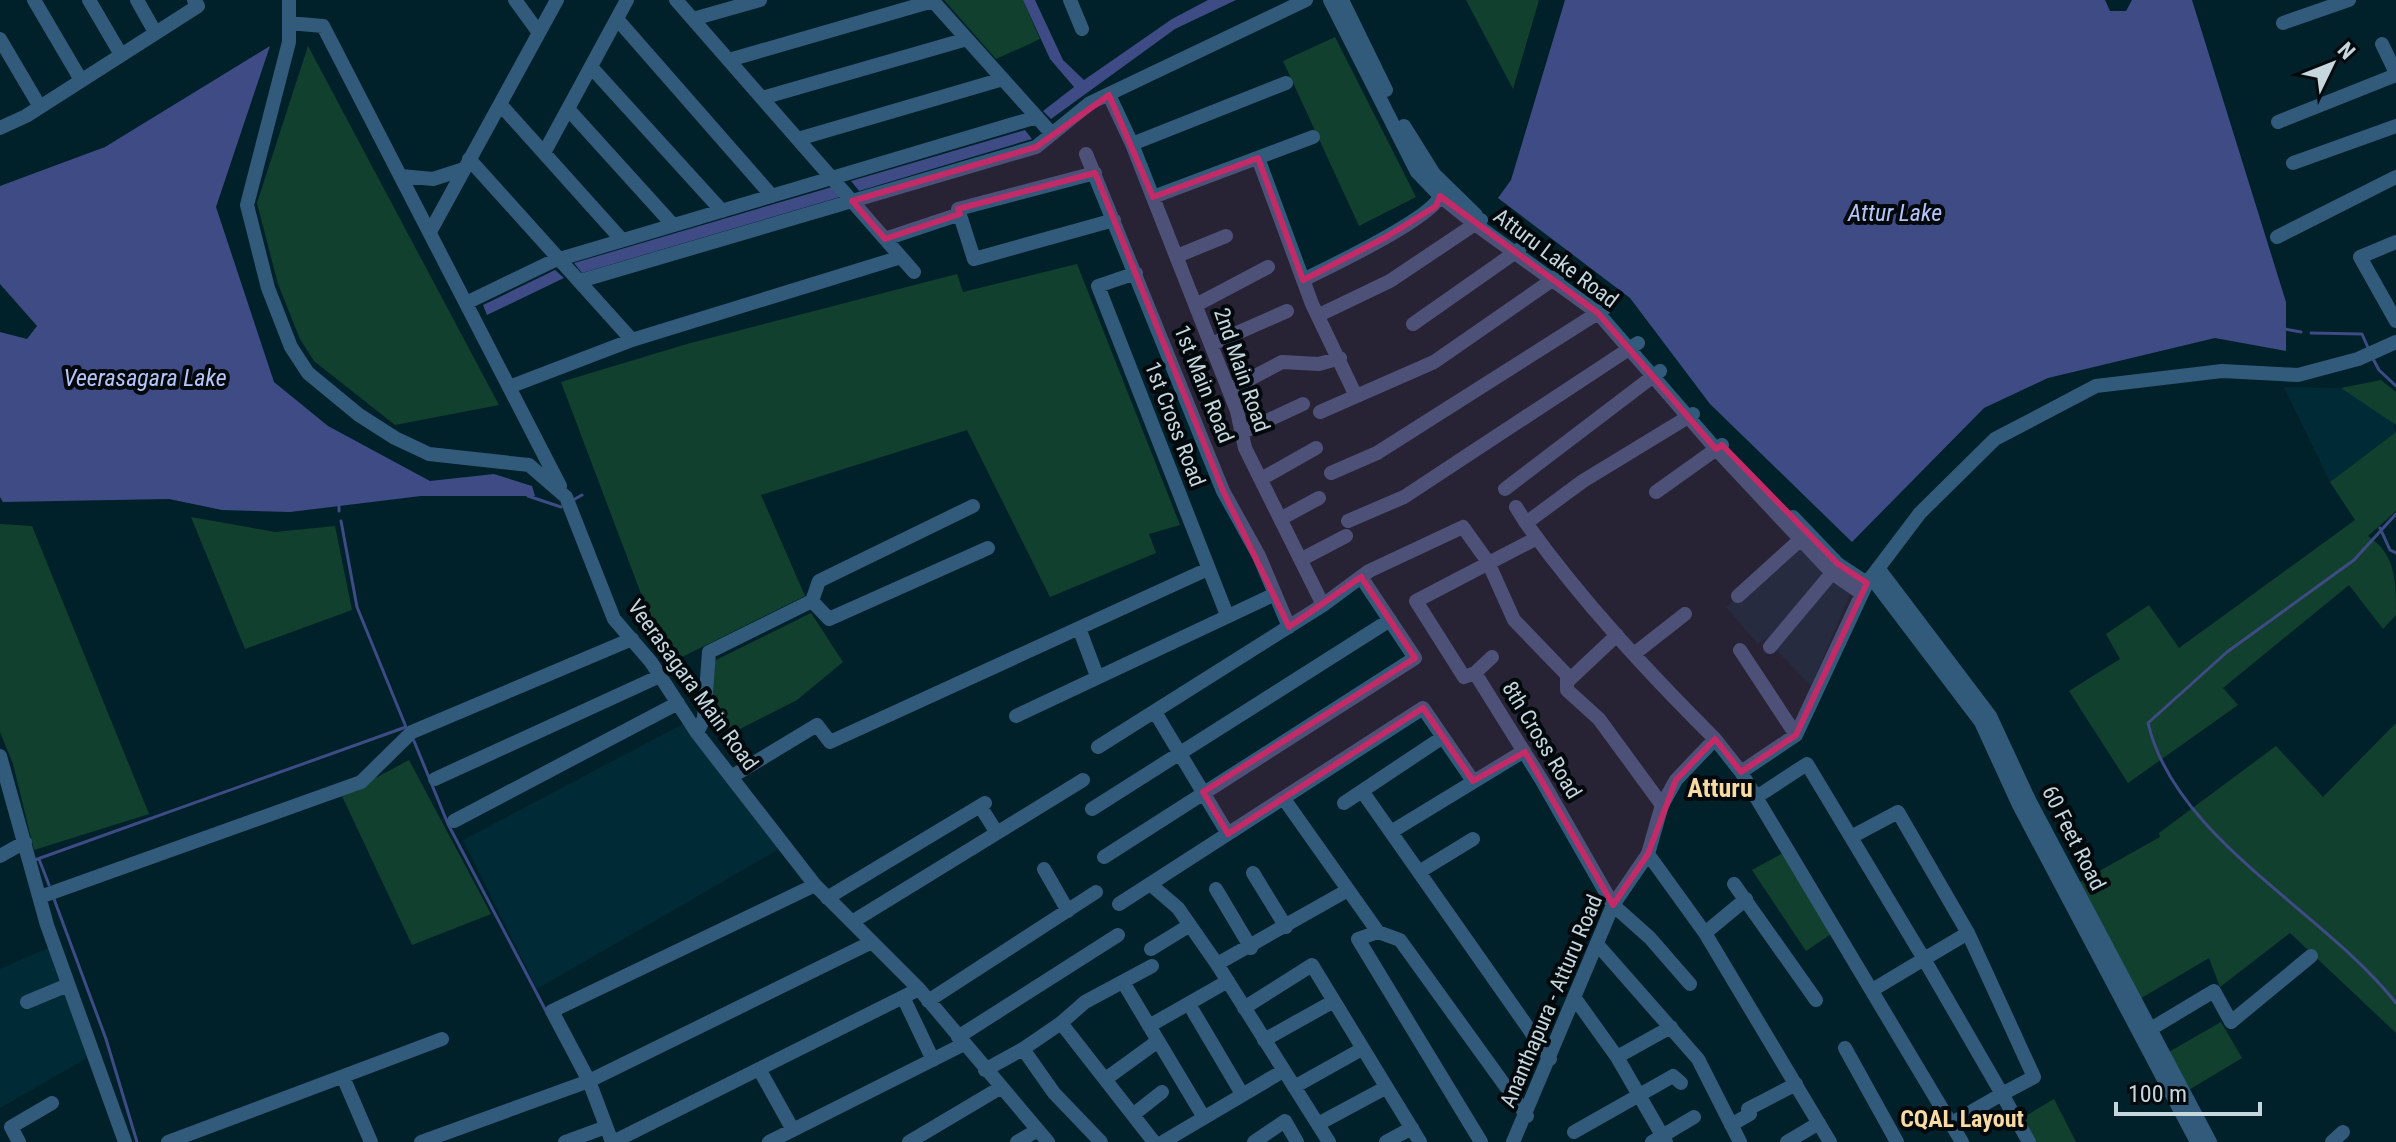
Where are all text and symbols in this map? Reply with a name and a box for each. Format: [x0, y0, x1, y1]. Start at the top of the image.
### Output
north arrow [2292, 24, 2372, 104]
text: N [2333, 37, 2360, 64]
water label: Attur Lake [1847, 199, 1942, 227]
street label: Atturu Lake Road [1489, 203, 1623, 313]
street label: 2nd Main Road [1209, 305, 1275, 435]
street label: 1st Main Road [1169, 322, 1239, 446]
street label: 1st Cross Road [1140, 358, 1210, 490]
water label: Veerasagara Lake [63, 364, 227, 392]
street label: Veerasagara Main Road [623, 595, 763, 775]
street label: 8th Cross Road [1497, 677, 1587, 803]
district label: Atturu [1687, 773, 1753, 803]
street label: 60 Feet Road [2037, 782, 2111, 894]
street label: Ananthapura - Atturu Road [1495, 891, 1607, 1111]
scale bar [2116, 1066, 2260, 1116]
text: 100 m [2128, 1080, 2187, 1108]
district label: CQAL Layout [1900, 1105, 2024, 1133]

